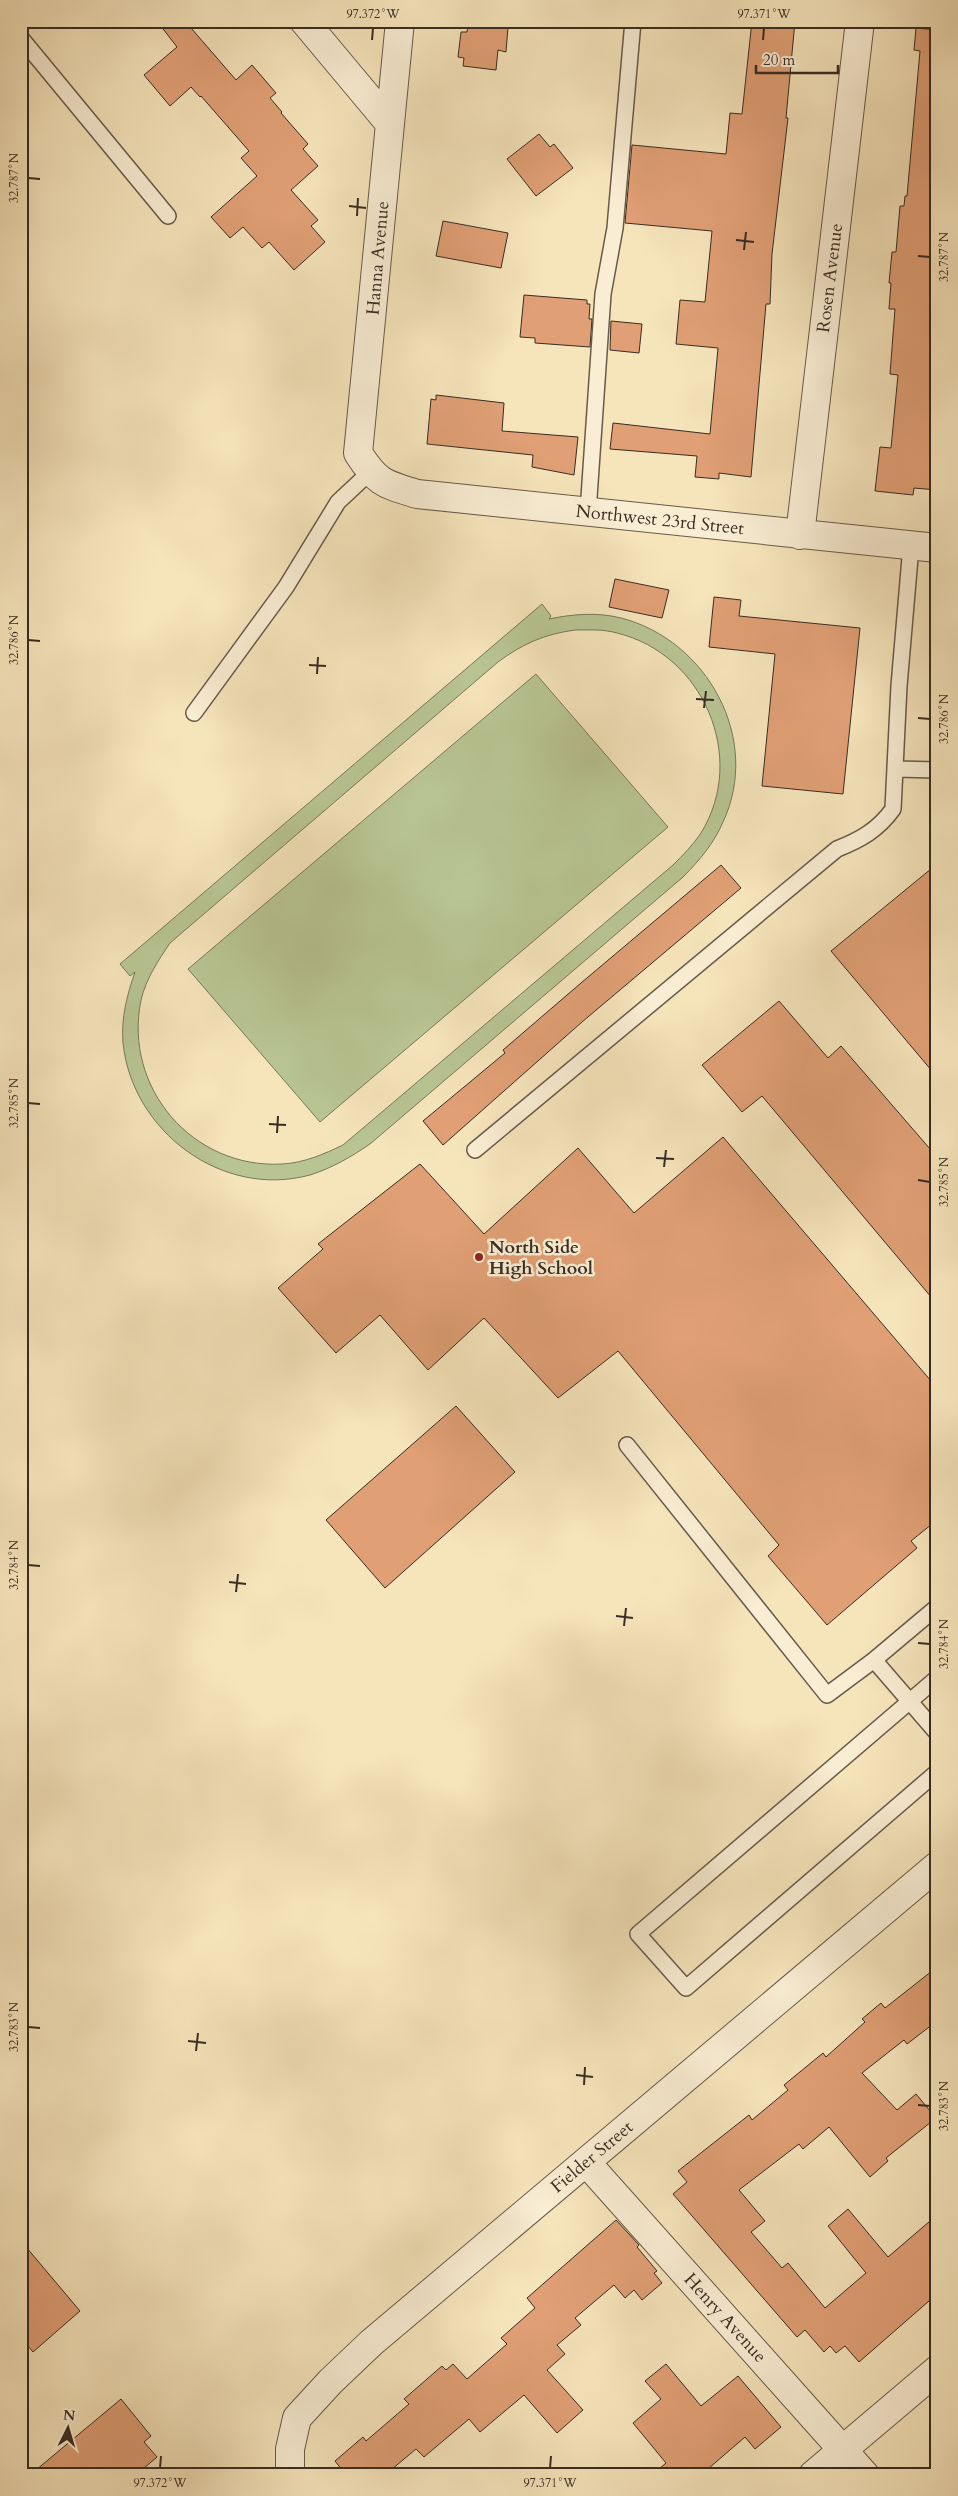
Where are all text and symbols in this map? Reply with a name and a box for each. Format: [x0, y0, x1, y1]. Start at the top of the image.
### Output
text: 97.372°W [346, 6, 400, 22]
text: 97.371°W [737, 6, 791, 22]
scale bar [756, 42, 838, 74]
text: 20 m [763, 50, 795, 70]
text: 32.787°N [6, 152, 22, 203]
street label: Hanna Avenue [361, 200, 395, 316]
street label: Rosen Avenue [811, 222, 849, 334]
text: 32.787°N [936, 231, 952, 282]
street label: Northwest 23rd Street [575, 499, 746, 541]
text: 32.786°N [6, 614, 22, 665]
text: 32.786°N [936, 693, 952, 744]
text: 32.785°N [6, 1077, 22, 1128]
text: 32.785°N [936, 1156, 952, 1207]
place label: North Side High School [489, 1235, 593, 1281]
marker: North Side High School [473, 1251, 485, 1263]
text: 32.784°N [6, 1539, 22, 1590]
text: 32.784°N [936, 1618, 952, 1669]
text: 32.783°N [6, 2001, 22, 2052]
text: 32.783°N [936, 2080, 952, 2131]
street label: Fielder Street [545, 2115, 639, 2199]
street label: Henry Avenue [678, 2268, 772, 2368]
north arrow [42, 2404, 92, 2454]
text: N [62, 2406, 76, 2426]
text: 97.372°W [133, 2475, 187, 2491]
text: 97.371°W [523, 2475, 577, 2491]

